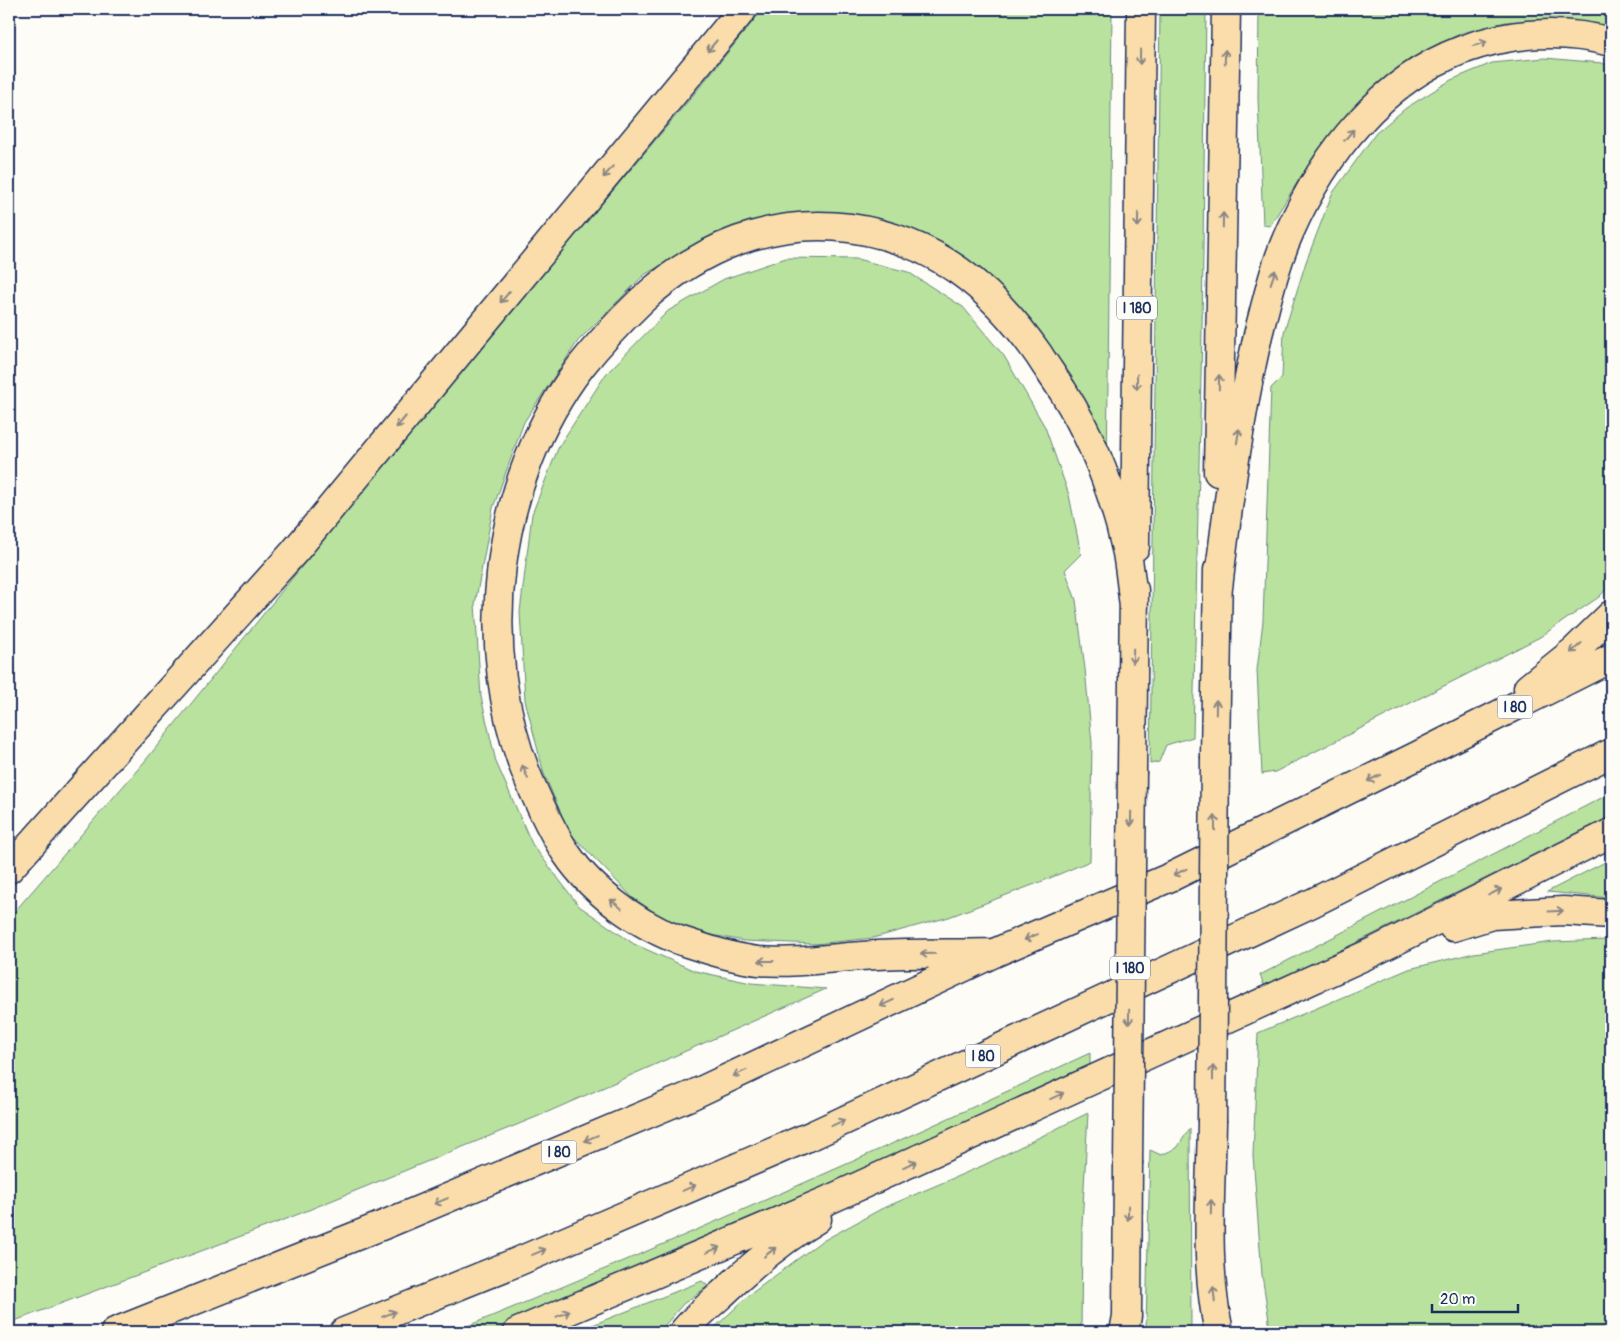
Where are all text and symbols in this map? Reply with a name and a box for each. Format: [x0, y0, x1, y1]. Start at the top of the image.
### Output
one-way arrow [1472, 39, 1488, 48]
one-way arrow [706, 40, 717, 53]
one-way arrow [1135, 49, 1145, 65]
one-way arrow [1220, 49, 1230, 66]
one-way arrow [1343, 128, 1354, 141]
one-way arrow [603, 165, 614, 178]
one-way arrow [1133, 212, 1143, 228]
one-way arrow [1218, 212, 1228, 228]
one-way arrow [1269, 270, 1278, 286]
one-way arrow [499, 290, 510, 303]
road number: I 180 [1117, 296, 1157, 320]
one-way arrow [1132, 374, 1142, 390]
one-way arrow [1214, 374, 1224, 390]
one-way arrow [396, 416, 407, 429]
one-way arrow [1233, 428, 1243, 444]
one-way arrow [1569, 643, 1582, 654]
one-way arrow [1129, 647, 1138, 663]
road number: I 80 [1498, 696, 1532, 719]
one-way arrow [1211, 699, 1221, 716]
one-way arrow [520, 765, 530, 780]
one-way arrow [1366, 773, 1381, 783]
one-way arrow [1126, 811, 1136, 827]
one-way arrow [1210, 816, 1220, 832]
one-way arrow [1173, 868, 1188, 877]
one-way arrow [1487, 887, 1502, 896]
one-way arrow [610, 899, 623, 910]
one-way arrow [1548, 907, 1564, 916]
one-way arrow [1024, 932, 1039, 942]
one-way arrow [920, 949, 936, 959]
one-way arrow [758, 956, 774, 966]
road number: I 180 [1110, 956, 1150, 980]
one-way arrow [880, 999, 895, 1009]
one-way arrow [1124, 1008, 1134, 1025]
road number: I 80 [966, 1044, 1000, 1068]
one-way arrow [1208, 1066, 1218, 1082]
one-way arrow [733, 1069, 748, 1078]
one-way arrow [1050, 1091, 1065, 1101]
one-way arrow [830, 1118, 845, 1128]
one-way arrow [584, 1134, 599, 1143]
road number: I 80 [542, 1140, 576, 1164]
one-way arrow [902, 1158, 917, 1168]
one-way arrow [681, 1183, 696, 1193]
one-way arrow [434, 1197, 449, 1207]
one-way arrow [1206, 1199, 1216, 1216]
one-way arrow [1123, 1205, 1132, 1221]
one-way arrow [705, 1244, 720, 1254]
one-way arrow [531, 1247, 546, 1257]
one-way arrow [763, 1247, 777, 1257]
scale bar [1432, 1281, 1519, 1313]
one-way arrow [1209, 1286, 1218, 1302]
text: 20 m [1440, 1290, 1475, 1309]
one-way arrow [555, 1308, 570, 1318]
one-way arrow [381, 1309, 396, 1318]

